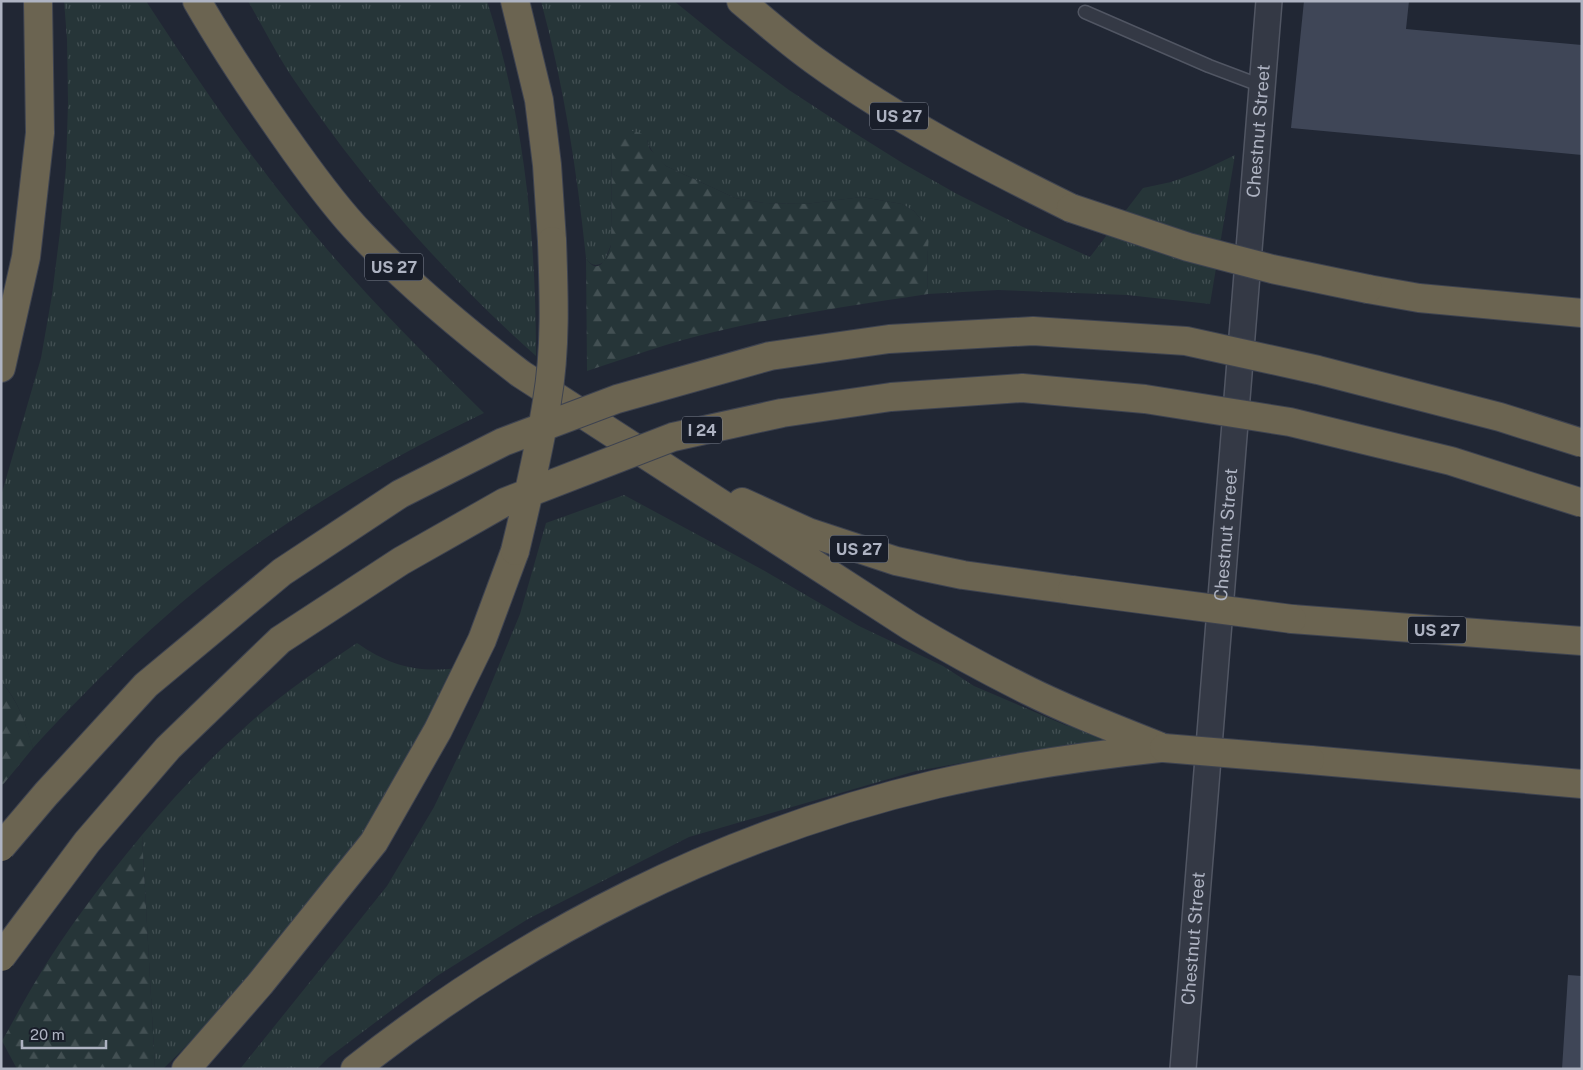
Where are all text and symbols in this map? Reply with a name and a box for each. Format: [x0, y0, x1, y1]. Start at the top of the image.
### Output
street label: Chestnut Street [1242, 64, 1274, 198]
road number: US 27 [870, 102, 928, 130]
road number: US 27 [365, 253, 423, 280]
road number: I 24 [682, 416, 722, 444]
street label: Chestnut Street [1210, 467, 1241, 602]
road number: US 27 [830, 536, 888, 562]
road number: US 27 [1408, 616, 1466, 644]
street label: Chestnut Street [1177, 871, 1209, 1006]
scale bar [22, 1018, 106, 1050]
text: 20 m [30, 1026, 65, 1043]

